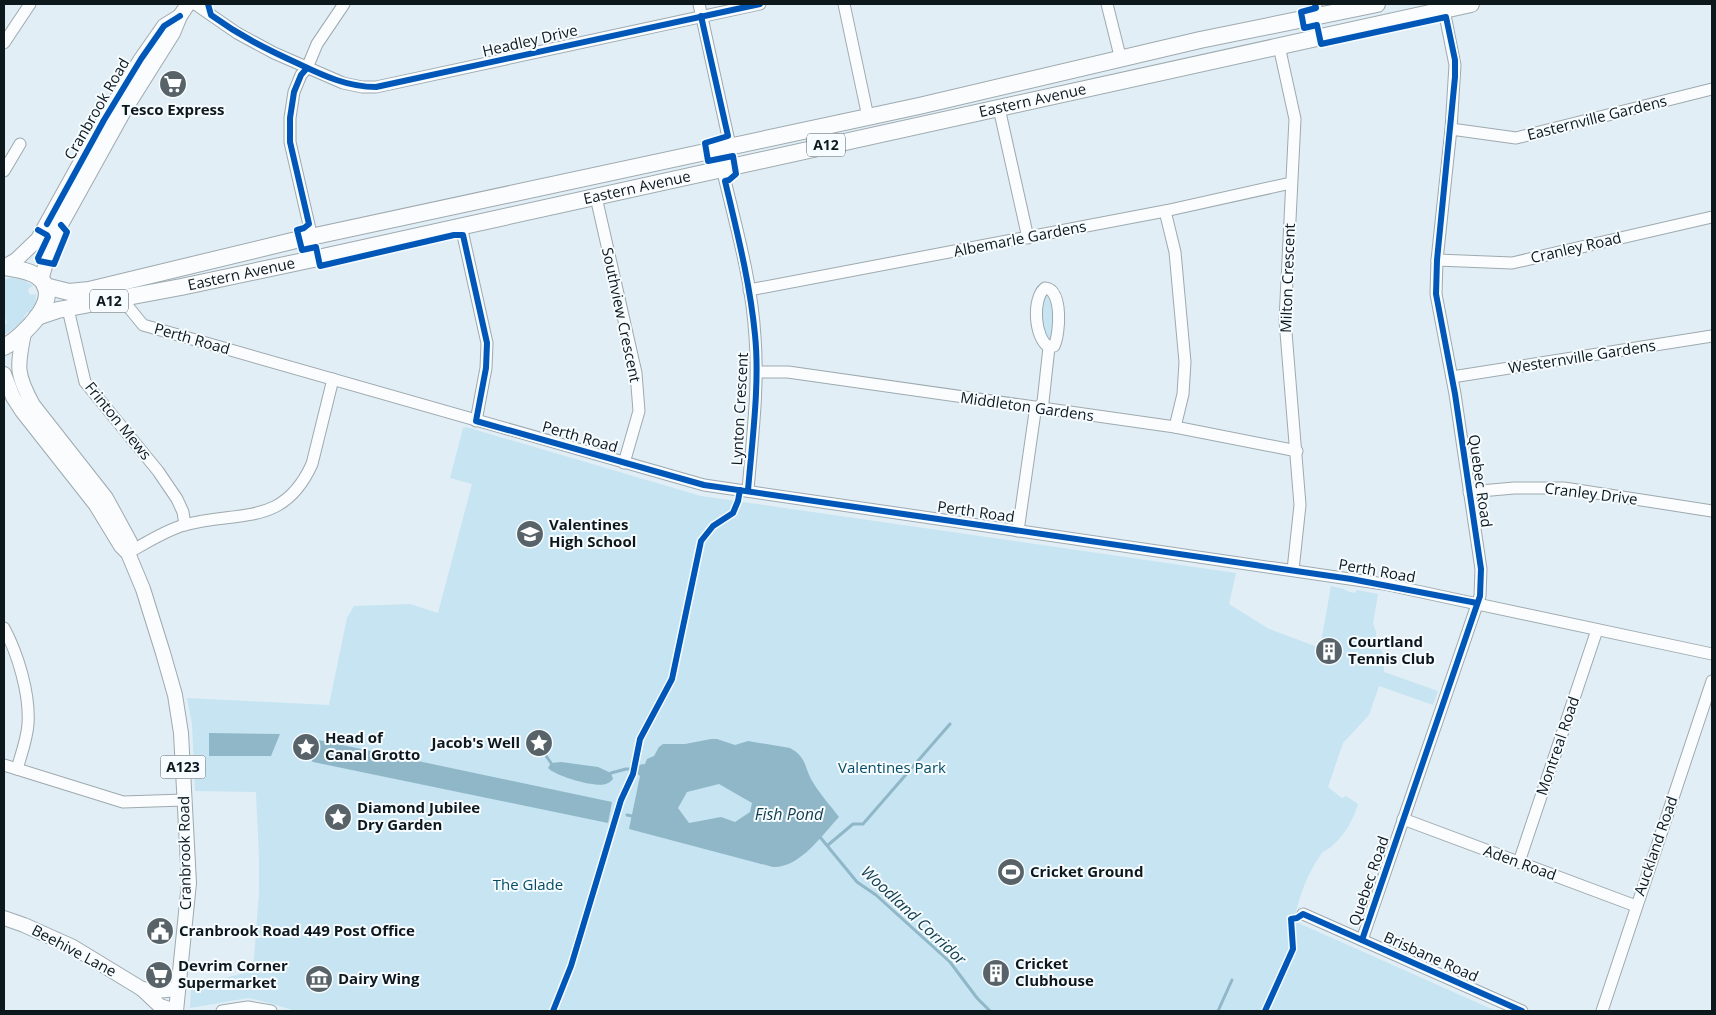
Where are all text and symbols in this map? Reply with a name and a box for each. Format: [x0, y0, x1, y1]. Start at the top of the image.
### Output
street label: Headley Drive [480, 19, 579, 61]
street label: Cranbrook Road [59, 54, 133, 163]
supermarket icon: Tesco Express [158, 69, 188, 99]
street label: Eastern Avenue [977, 78, 1088, 121]
street label: Easternville Gardens [1525, 90, 1669, 144]
place label: Tesco Express [121, 99, 225, 119]
road number: A12 [807, 134, 845, 156]
street label: Eastern Avenue [581, 165, 692, 208]
street label: Albemarle Gardens [952, 215, 1088, 261]
street label: Milton Crescent [1275, 223, 1299, 333]
street label: Cranley Road [1528, 227, 1623, 267]
street label: Southview Crescent [598, 245, 646, 384]
street label: Eastern Avenue [186, 252, 297, 294]
road number: A12 [90, 290, 128, 312]
street label: Perth Road [152, 318, 232, 358]
street label: Westernville Gardens [1507, 334, 1657, 378]
street label: Lynton Crescent [726, 352, 752, 466]
street label: Frinton Mews [81, 377, 156, 464]
street label: Middleton Gardens [959, 387, 1095, 425]
street label: Perth Road [540, 416, 620, 456]
street label: Quebec Road [1465, 433, 1497, 529]
street label: Cranley Drive [1544, 477, 1639, 509]
street label: Perth Road [936, 496, 1016, 526]
place label: Valentines High School [549, 514, 636, 551]
school or university icon: Valentines High School [515, 519, 545, 549]
street label: Perth Road [1337, 553, 1417, 587]
place label: Courtland Tennis Club [1348, 631, 1435, 668]
building icon: Courtland Tennis Club [1314, 636, 1344, 666]
street label: Montreal Road [1531, 694, 1583, 798]
place label: Head of Canal Grotto [325, 727, 420, 764]
place icon: Jacob's Well [524, 728, 554, 758]
place icon: Head of Canal Grotto [291, 732, 321, 762]
place label: Jacob's Well [430, 732, 520, 752]
road number: A123 [160, 756, 206, 779]
park label: Valentines Park [838, 757, 946, 777]
street label: Auckland Road [1629, 793, 1681, 898]
street label: Cranbrook Road [173, 796, 195, 910]
place label: Diamond Jubilee Dry Garden [357, 797, 480, 834]
place icon: Diamond Jubilee Dry Garden [323, 802, 353, 832]
water label: Fish Pond [755, 803, 824, 825]
street label: Quebec Road [1343, 833, 1393, 928]
street label: Aden Road [1481, 840, 1559, 884]
sports icon: Cricket Ground [996, 857, 1026, 887]
water label: Woodland Corridor [857, 860, 972, 970]
place label: Cricket Ground [1030, 861, 1143, 881]
park label: The Glade [493, 874, 563, 894]
public building icon: Cranbrook Road 449 Post Office [145, 916, 175, 946]
street label: Beehive Lane [29, 919, 120, 981]
place label: Cranbrook Road 449 Post Office [179, 920, 415, 940]
street label: Brisbane Road [1381, 926, 1482, 986]
place label: Cricket Clubhouse [1015, 953, 1094, 990]
place label: Devrim Corner Supermarket [178, 955, 288, 992]
building icon: Cricket Clubhouse [981, 958, 1011, 988]
supermarket icon: Devrim Corner Supermarket [144, 960, 174, 990]
museum icon: Dairy Wing [304, 964, 334, 994]
place label: Dairy Wing [338, 968, 420, 988]

